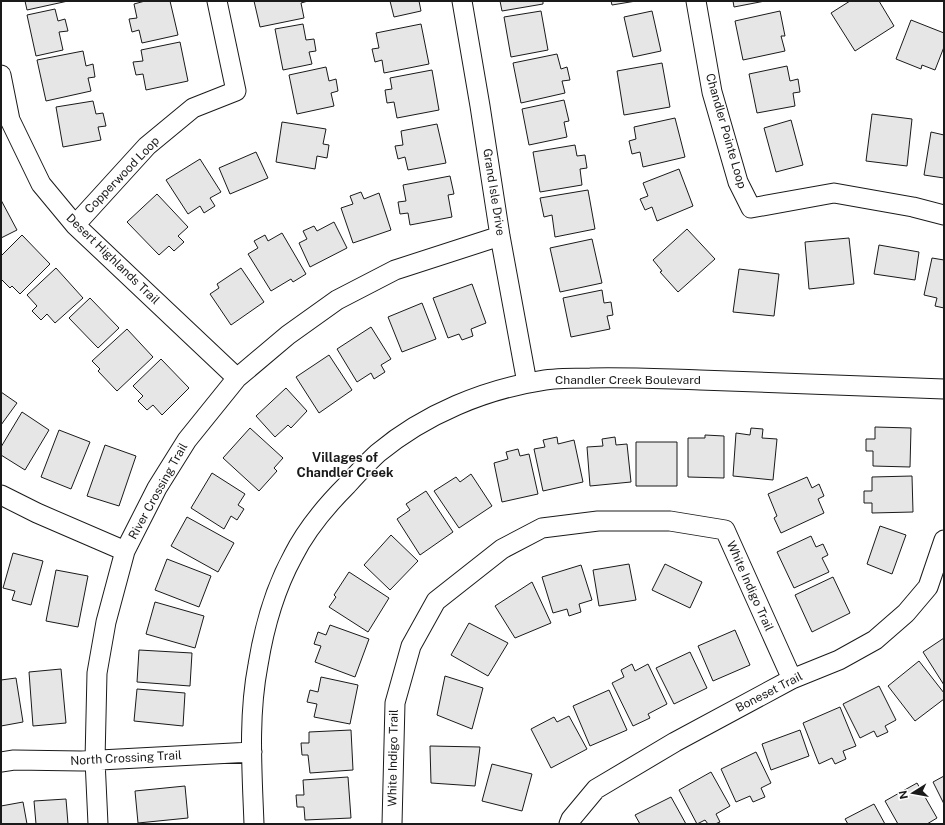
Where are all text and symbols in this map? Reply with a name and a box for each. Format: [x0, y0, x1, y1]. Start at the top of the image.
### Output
street label: Chandler Pointe Loop [703, 72, 749, 190]
street label: Copperwood Loop [82, 134, 162, 216]
street label: Grand Isle Drive [480, 147, 508, 237]
street label: Desert Highlands Trail [63, 211, 163, 307]
street label: Chandler Creek Boulevard [555, 373, 701, 387]
street label: River Crossing Trail [126, 440, 190, 542]
district label: Villages of Chandler Creek [297, 450, 394, 480]
street label: White Indigo Trail [724, 539, 776, 634]
street label: Boneset Trail [733, 669, 805, 715]
street label: White Indigo Trail [385, 709, 401, 807]
street label: North Crossing Trail [70, 748, 182, 768]
north arrow [893, 773, 933, 813]
text: N [896, 790, 910, 800]

